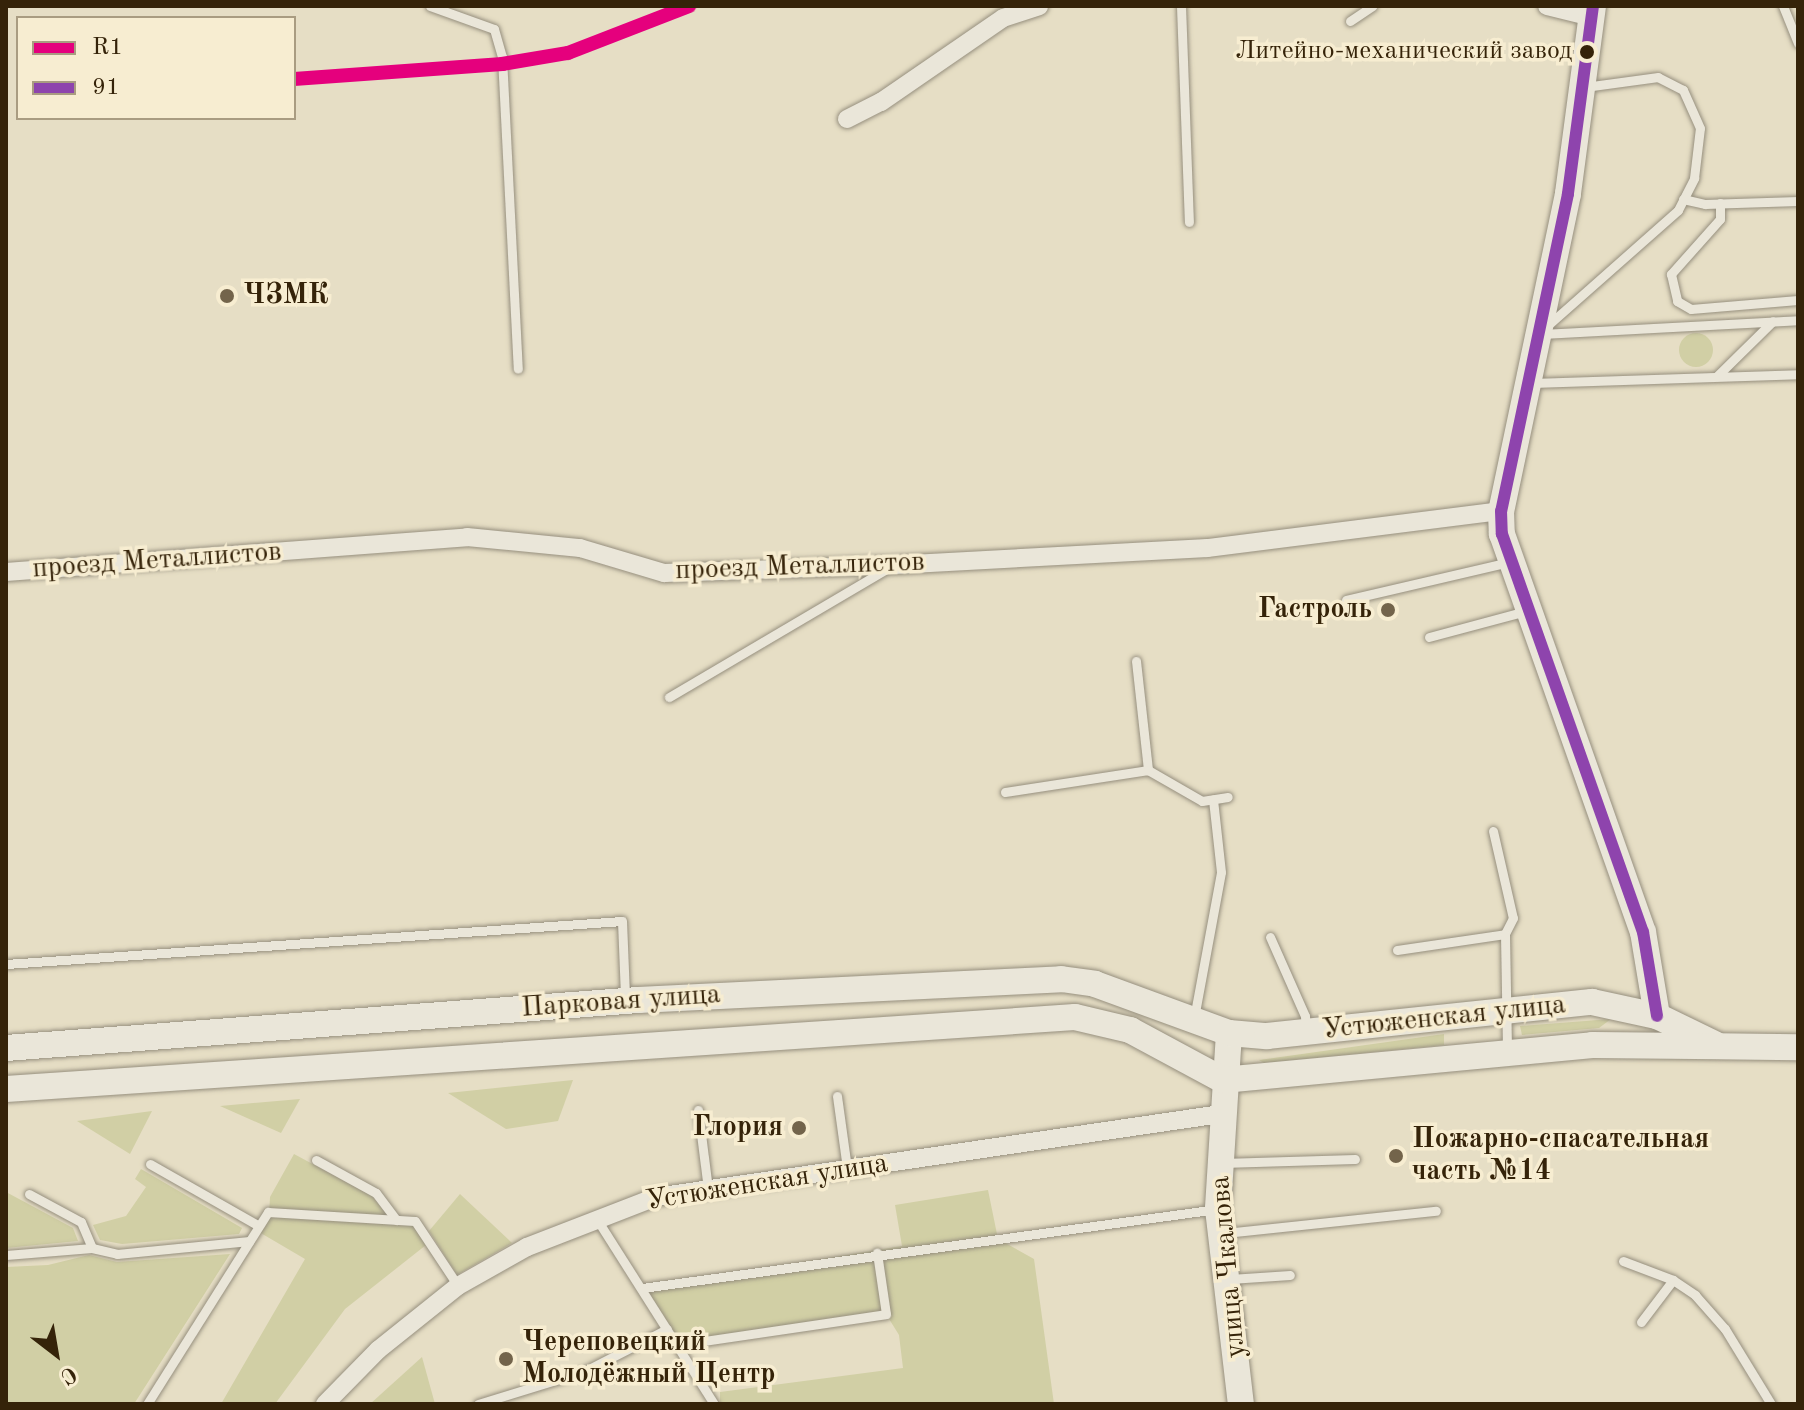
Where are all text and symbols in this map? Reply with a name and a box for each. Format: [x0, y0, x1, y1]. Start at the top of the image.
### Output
legend [16, 16, 296, 120]
text: R1 [92, 36, 123, 60]
place label: Литейно-механический завод [1235, 36, 1572, 68]
marker: Литейно-механический завод [1579, 44, 1595, 60]
text: 91 [92, 76, 120, 100]
place label: ЧЗМК [243, 279, 328, 313]
marker: ЧЗМК [218, 287, 236, 305]
street label: проезд Металлистов [31, 536, 283, 586]
street label: проезд Металлистов [675, 546, 925, 588]
place label: Гастроль [1258, 593, 1372, 627]
marker: Гастроль [1379, 601, 1397, 619]
street label: Парковая улица [520, 978, 722, 1026]
street label: Устюженская улица [1321, 989, 1567, 1047]
place label: Глория [693, 1111, 783, 1145]
marker: Глория [790, 1119, 808, 1137]
place label: Пожарно-спасательная часть №14 [1412, 1123, 1709, 1189]
street label: Устюженская улица [644, 1147, 890, 1219]
marker: Пожарно-спасательная часть №14 [1387, 1147, 1405, 1165]
street label: улица Чкалова [1204, 1174, 1254, 1360]
north arrow [16, 1314, 96, 1394]
place label: Череповецкий Молодёжный Центр [522, 1326, 776, 1392]
marker: Череповецкий Молодёжный Центр [497, 1350, 515, 1368]
text: С [56, 1361, 80, 1388]

